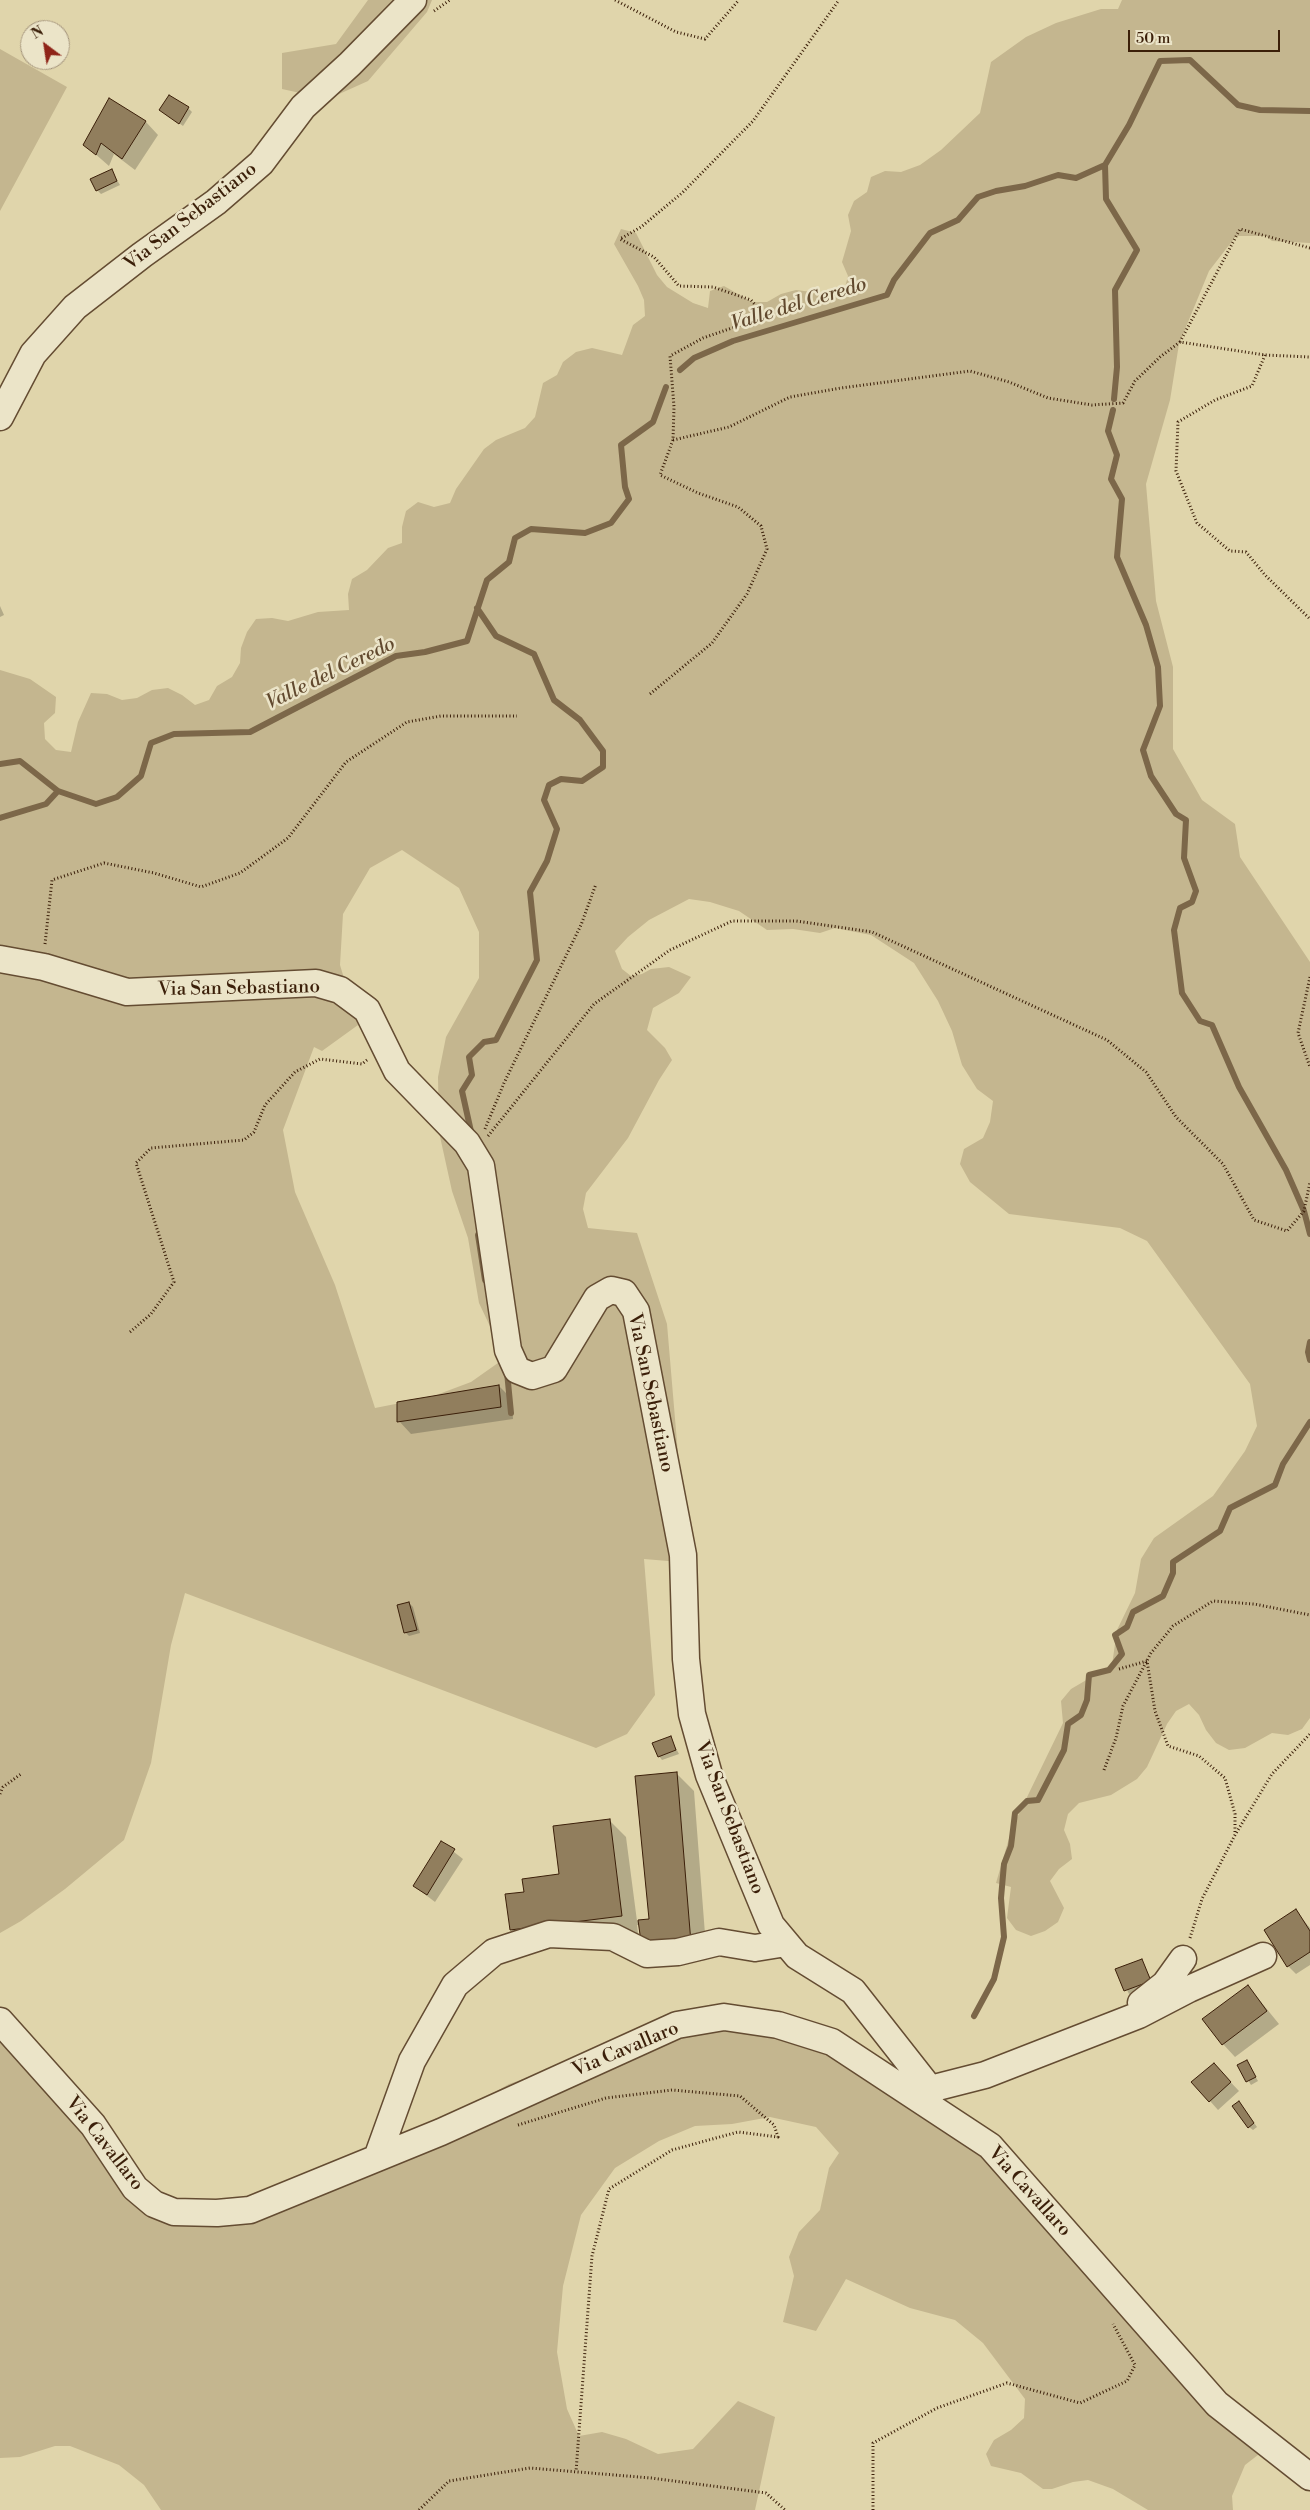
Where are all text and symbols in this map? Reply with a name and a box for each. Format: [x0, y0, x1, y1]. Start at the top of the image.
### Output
north arrow [20, 20, 70, 70]
scale bar [1130, 20, 1282, 52]
text: N [28, 22, 47, 44]
text: 50 m [1136, 29, 1170, 48]
street label: Via San Sebastiano [120, 158, 262, 276]
water label: Valle del Ceredo [728, 273, 870, 337]
water label: Valle del Ceredo [263, 632, 399, 716]
street label: Via San Sebastiano [158, 976, 320, 1002]
street label: Via San Sebastiano [622, 1311, 678, 1475]
street label: Via San Sebastiano [689, 1738, 769, 1898]
street label: Via Cavallaro [569, 2017, 683, 2083]
street label: Via Cavallaro [60, 2092, 148, 2196]
street label: Via Cavallaro [983, 2142, 1075, 2242]

